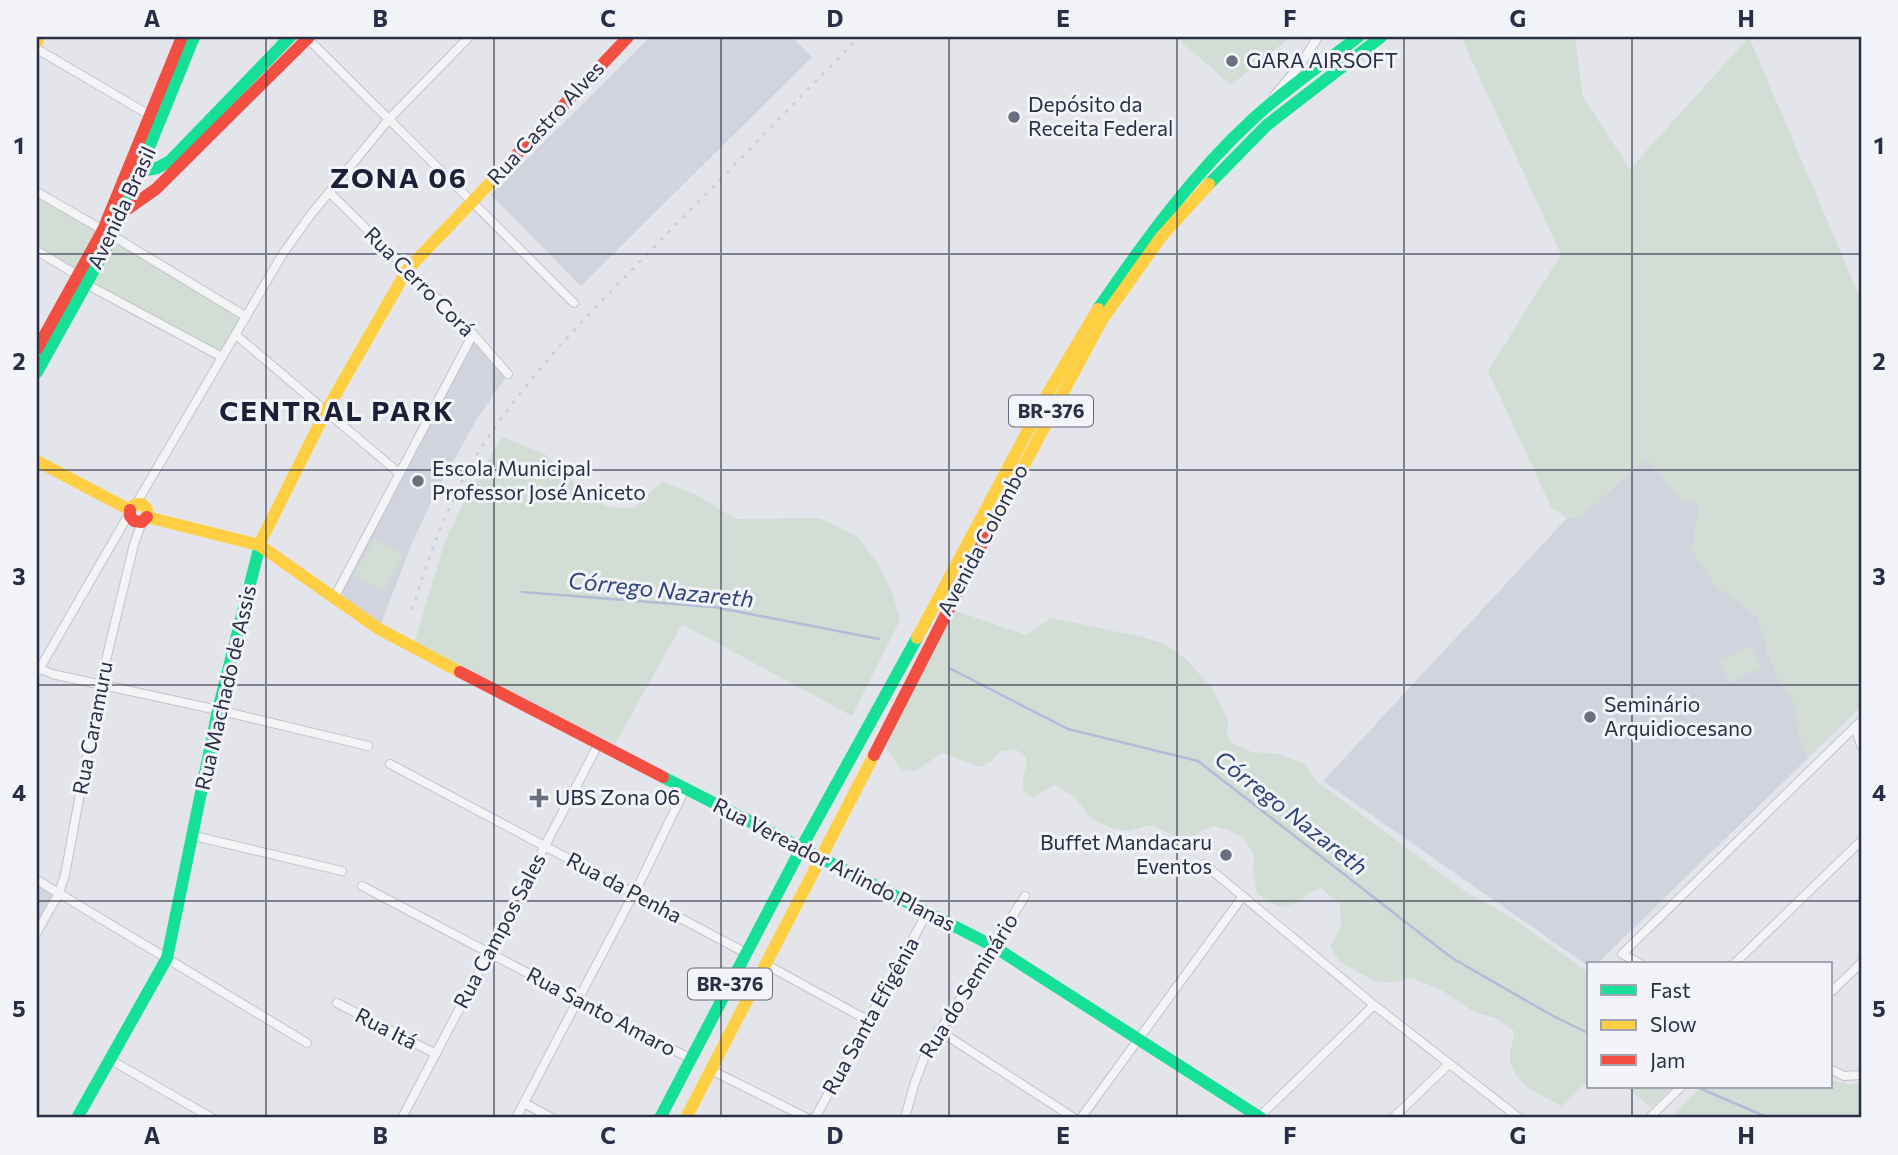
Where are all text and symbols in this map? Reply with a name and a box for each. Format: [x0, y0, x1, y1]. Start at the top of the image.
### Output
text: A [144, 4, 161, 32]
text: B [372, 4, 388, 32]
text: C [600, 4, 616, 32]
text: D [827, 4, 844, 32]
text: E [1056, 4, 1070, 32]
text: F [1283, 4, 1297, 32]
text: G [1510, 4, 1526, 32]
text: H [1737, 4, 1755, 32]
place label: GARA AIRSOFT [1246, 47, 1398, 72]
marker: GARA AIRSOFT [1224, 53, 1240, 69]
street label: Rua Castro Alves [481, 55, 608, 189]
place label: Depósito da Receita Federal [1028, 91, 1173, 140]
marker: Depósito da Receita Federal [1006, 109, 1022, 125]
text: 1 [14, 131, 24, 159]
text: 1 [1874, 131, 1884, 159]
street label: Avenida Brasil [81, 142, 160, 273]
district label: ZONA 06 [330, 160, 468, 194]
street label: Rua Cerro Corá [360, 221, 480, 341]
text: 2 [12, 347, 26, 375]
text: 2 [1872, 347, 1886, 375]
district label: CENTRAL PARK [219, 393, 455, 427]
road number: BR-376 [1009, 396, 1093, 426]
place label: Escola Municipal Professor José Aniceto [432, 455, 646, 504]
street label: Avenida Colombo [931, 459, 1032, 619]
marker: Escola Municipal Professor José Aniceto [410, 473, 426, 489]
text: 3 [12, 562, 26, 590]
text: 3 [1872, 562, 1886, 590]
water label: Córrego Nazareth [567, 565, 755, 613]
street label: Rua Machado de Assis [189, 583, 260, 793]
street label: Rua Caramuru [66, 659, 117, 797]
place label: Seminário Arquidiocesano [1604, 691, 1753, 740]
marker: Seminário Arquidiocesano [1582, 709, 1598, 725]
water label: Córrego Nazareth [1210, 744, 1374, 881]
text: 4 [12, 778, 26, 806]
text: 4 [1872, 778, 1886, 806]
place label: UBS Zona 06 [555, 784, 680, 809]
marker: UBS Zona 06 [529, 788, 549, 808]
street label: Rua Vereador Arlindo Planas [709, 792, 960, 936]
place label: Buffet Mandacaru Eventos [1040, 829, 1212, 878]
street label: Rua da Penha [563, 846, 687, 927]
marker: Buffet Mandacaru Eventos [1218, 847, 1234, 863]
street label: Rua Campos Sales [447, 849, 550, 1012]
street label: Rua do Seminário [913, 908, 1022, 1062]
street label: Rua Santa Efigênia [816, 932, 923, 1098]
street label: Rua Santo Amaro [523, 961, 681, 1061]
legend [1587, 962, 1832, 1088]
road number: BR-376 [688, 968, 772, 1000]
text: Fast [1650, 977, 1691, 1002]
text: 5 [12, 994, 26, 1022]
text: 5 [1872, 994, 1886, 1022]
street label: Rua Itá [352, 1002, 422, 1054]
text: Slow [1650, 1011, 1697, 1036]
text: Jam [1650, 1047, 1685, 1072]
text: A [144, 1121, 161, 1149]
text: B [372, 1121, 388, 1149]
text: C [600, 1121, 616, 1149]
text: D [827, 1121, 844, 1149]
text: E [1056, 1121, 1070, 1149]
text: F [1283, 1121, 1297, 1149]
text: G [1510, 1121, 1526, 1149]
text: H [1737, 1121, 1755, 1149]

